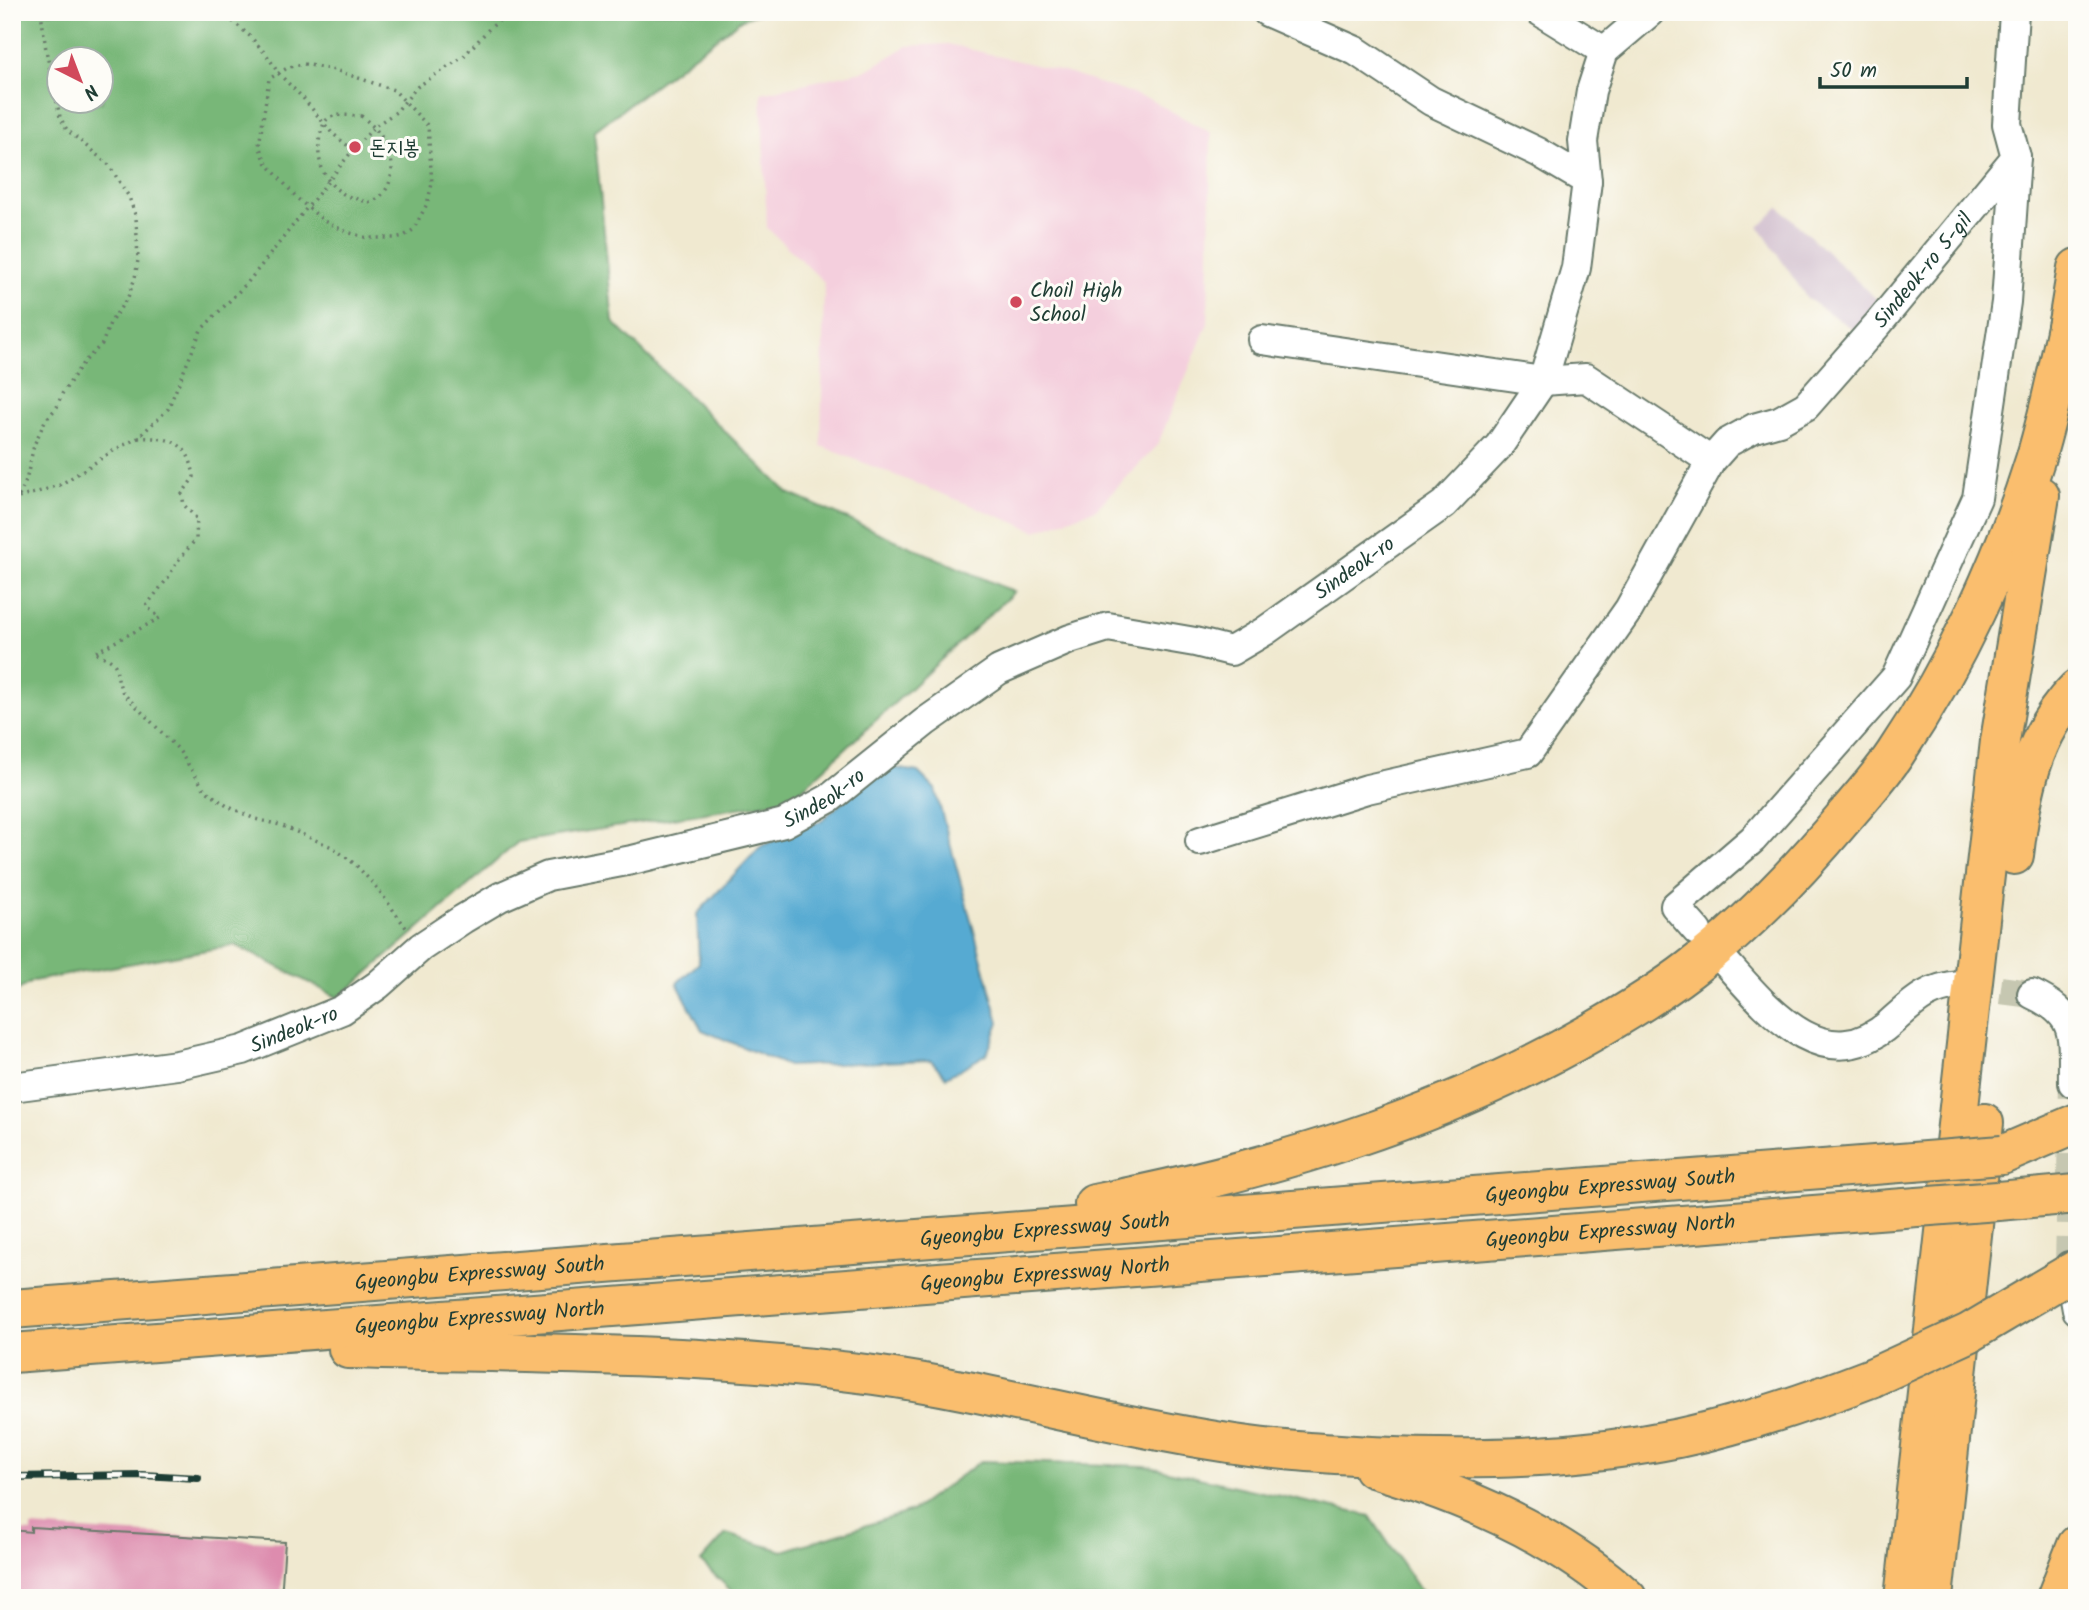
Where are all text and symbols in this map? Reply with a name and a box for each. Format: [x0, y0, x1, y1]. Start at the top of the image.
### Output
north arrow [46, 46, 116, 116]
scale bar [1820, 46, 1966, 90]
text: 50 m [1830, 55, 1877, 88]
text: N [76, 76, 105, 106]
place label: 돈지봉 [369, 132, 420, 165]
marker: 돈지봉 [347, 139, 363, 155]
street label: Sindeok-ro 5-gil [1866, 206, 1982, 336]
place label: Choil High School [1030, 275, 1122, 332]
marker: Choil High School [1008, 294, 1024, 310]
street label: Sindeok-ro [1308, 529, 1402, 609]
street label: Sindeok-ro [777, 761, 873, 839]
street label: Sindeok-ro [245, 998, 344, 1064]
street label: Gyeongbu Expressway South [1484, 1161, 1737, 1213]
street label: Gyeongbu Expressway South [919, 1205, 1171, 1257]
street label: Gyeongbu Expressway North [1484, 1206, 1737, 1258]
street label: Gyeongbu Expressway South [354, 1248, 606, 1300]
street label: Gyeongbu Expressway North [919, 1249, 1171, 1301]
street label: Gyeongbu Expressway North [354, 1293, 606, 1345]

